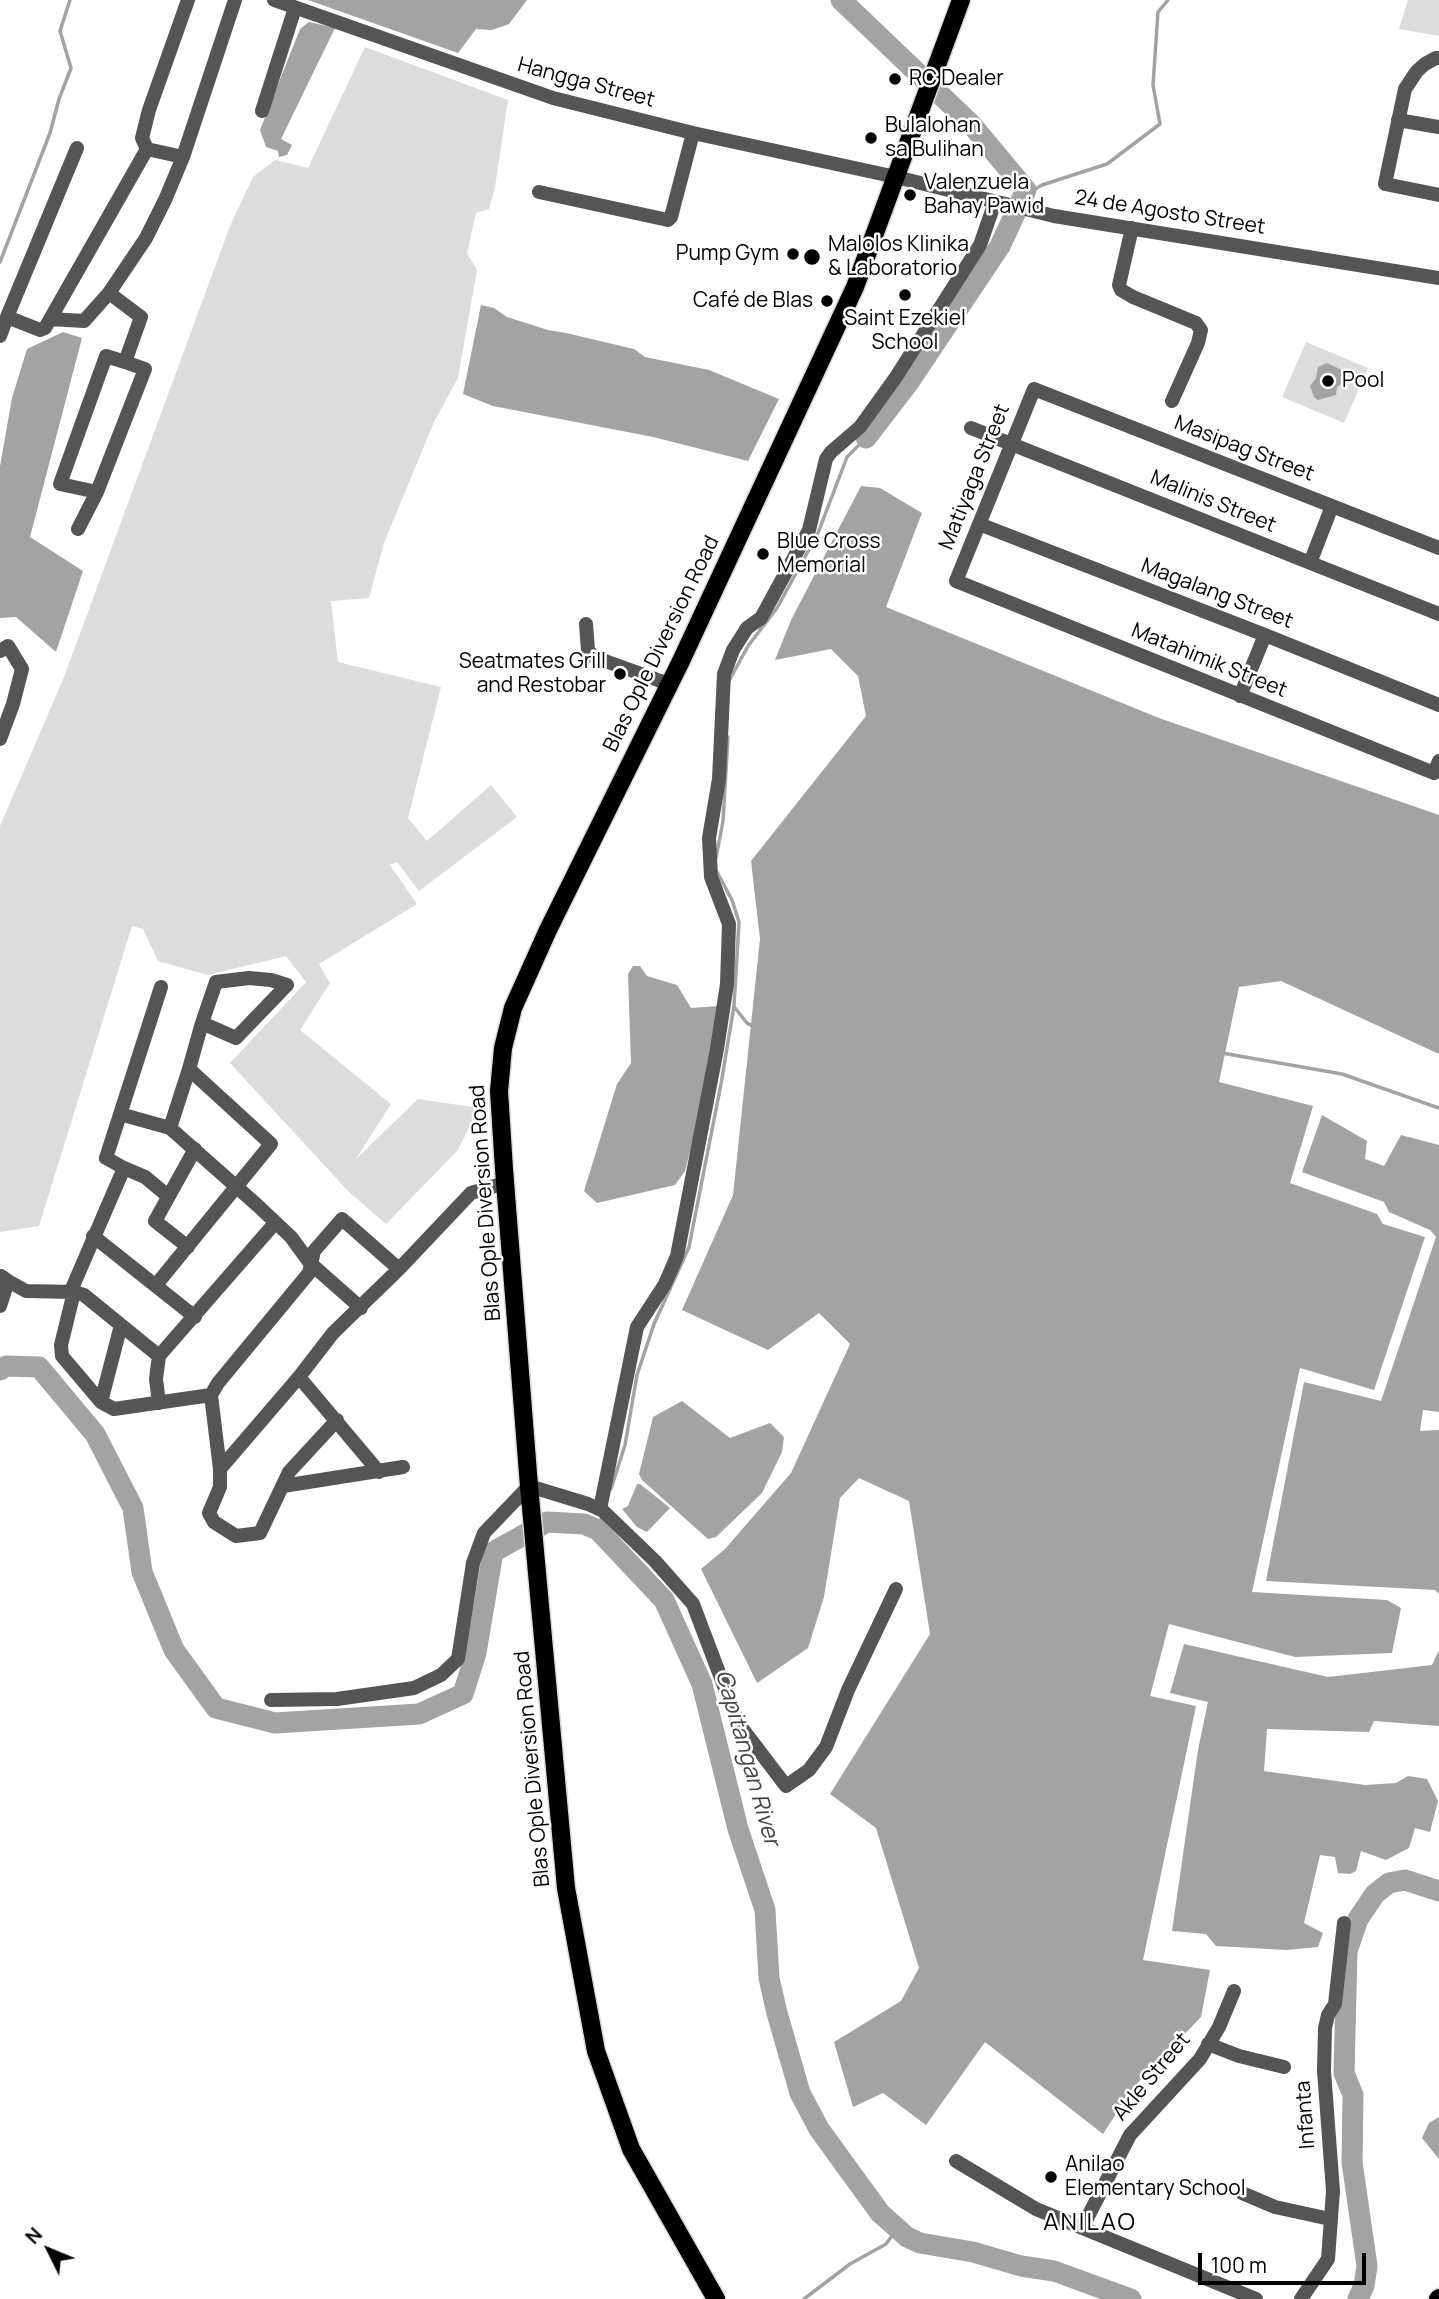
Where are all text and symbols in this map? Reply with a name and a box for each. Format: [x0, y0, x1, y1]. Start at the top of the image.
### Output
street label: Hangga Street [515, 53, 657, 113]
place label: RC Dealer [909, 66, 1004, 92]
marker: RC Dealer [887, 71, 903, 87]
place label: Bulalohan sa Bulihan [885, 113, 984, 163]
marker: Bulalohan sa Bulihan [863, 130, 879, 146]
place label: Valenzuela Bahay Pawid [924, 170, 1044, 220]
street label: 24 de Agosto Street [1073, 186, 1267, 240]
marker: Valenzuela Bahay Pawid [902, 187, 918, 203]
place label: Malolos Klinika & Laboratorio [828, 232, 969, 282]
place label: Pump Gym [676, 241, 779, 267]
marker: Pump Gym [785, 246, 801, 262]
marker: Malolos Klinika & Laboratorio [802, 247, 822, 267]
marker: Saint Ezekiel School [897, 287, 913, 303]
place label: Café de Blas [693, 288, 813, 314]
marker: Café de Blas [819, 293, 835, 309]
place label: Saint Ezekiel School [844, 306, 966, 356]
place label: Pool [1342, 368, 1384, 394]
marker: Pool [1320, 373, 1336, 389]
street label: Matiyaga Street [934, 400, 1016, 554]
street label: Masipag Street [1171, 411, 1317, 487]
street label: Malinis Street [1146, 465, 1280, 539]
place label: Blue Cross Memorial [777, 529, 880, 579]
street label: Blas Ople Diversion Road [599, 532, 725, 756]
marker: Blue Cross Memorial [755, 546, 771, 562]
street label: Magalang Street [1137, 553, 1297, 635]
street label: Matahimik Street [1127, 618, 1291, 704]
place label: Seatmates Grill and Restobar [459, 649, 606, 699]
marker: Seatmates Grill and Restobar [612, 666, 628, 682]
street label: Blas Ople Diversion Road [465, 1084, 507, 1322]
street label: Blas Ople Diversion Road [510, 1650, 556, 1888]
water label: Capitangan River [709, 1667, 785, 1849]
street label: Akle Street [1108, 2028, 1196, 2126]
street label: Infanta [1291, 2080, 1321, 2150]
place label: Anilao Elementary School [1065, 2152, 1246, 2202]
marker: Anilao Elementary School [1043, 2169, 1059, 2185]
district label: ANILAO [1044, 2209, 1136, 2237]
north arrow [14, 2215, 84, 2285]
text: N [19, 2222, 48, 2250]
scale bar [1201, 2240, 1369, 2284]
text: 100 m [1211, 2251, 1267, 2279]

